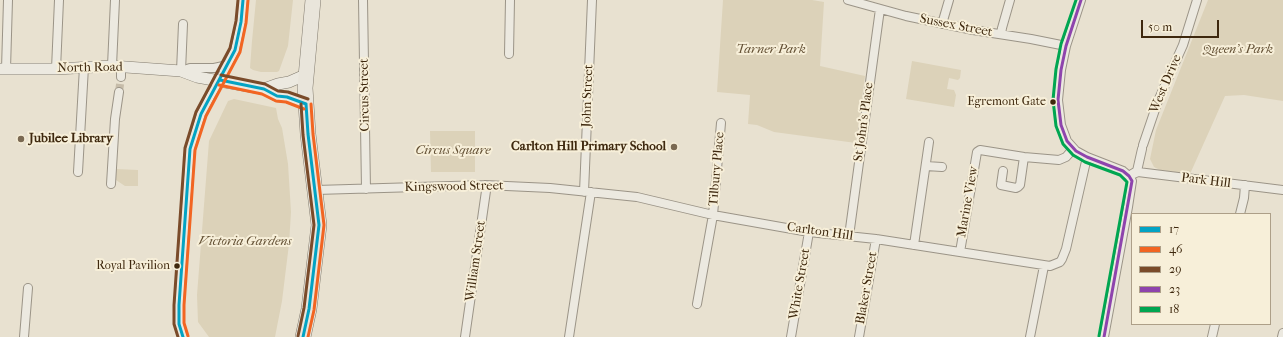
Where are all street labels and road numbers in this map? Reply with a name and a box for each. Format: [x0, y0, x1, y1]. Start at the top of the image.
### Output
street label: Sussex Street [918, 11, 994, 41]
street label: West Drive [1147, 52, 1185, 116]
street label: Circus Street [357, 58, 373, 132]
street label: North Road [57, 60, 123, 76]
street label: John Street [579, 64, 597, 128]
street label: St John's Place [851, 81, 877, 163]
street label: Tilbury Place [706, 131, 728, 207]
street label: Marine View [954, 165, 982, 239]
street label: Park Hill [1180, 170, 1232, 192]
street label: Kingswood Street [404, 178, 504, 196]
street label: William Street [463, 220, 489, 302]
street label: Carlton Hill [786, 220, 854, 244]
street label: White Street [786, 247, 814, 321]
street label: Blaker Street [853, 250, 881, 326]

